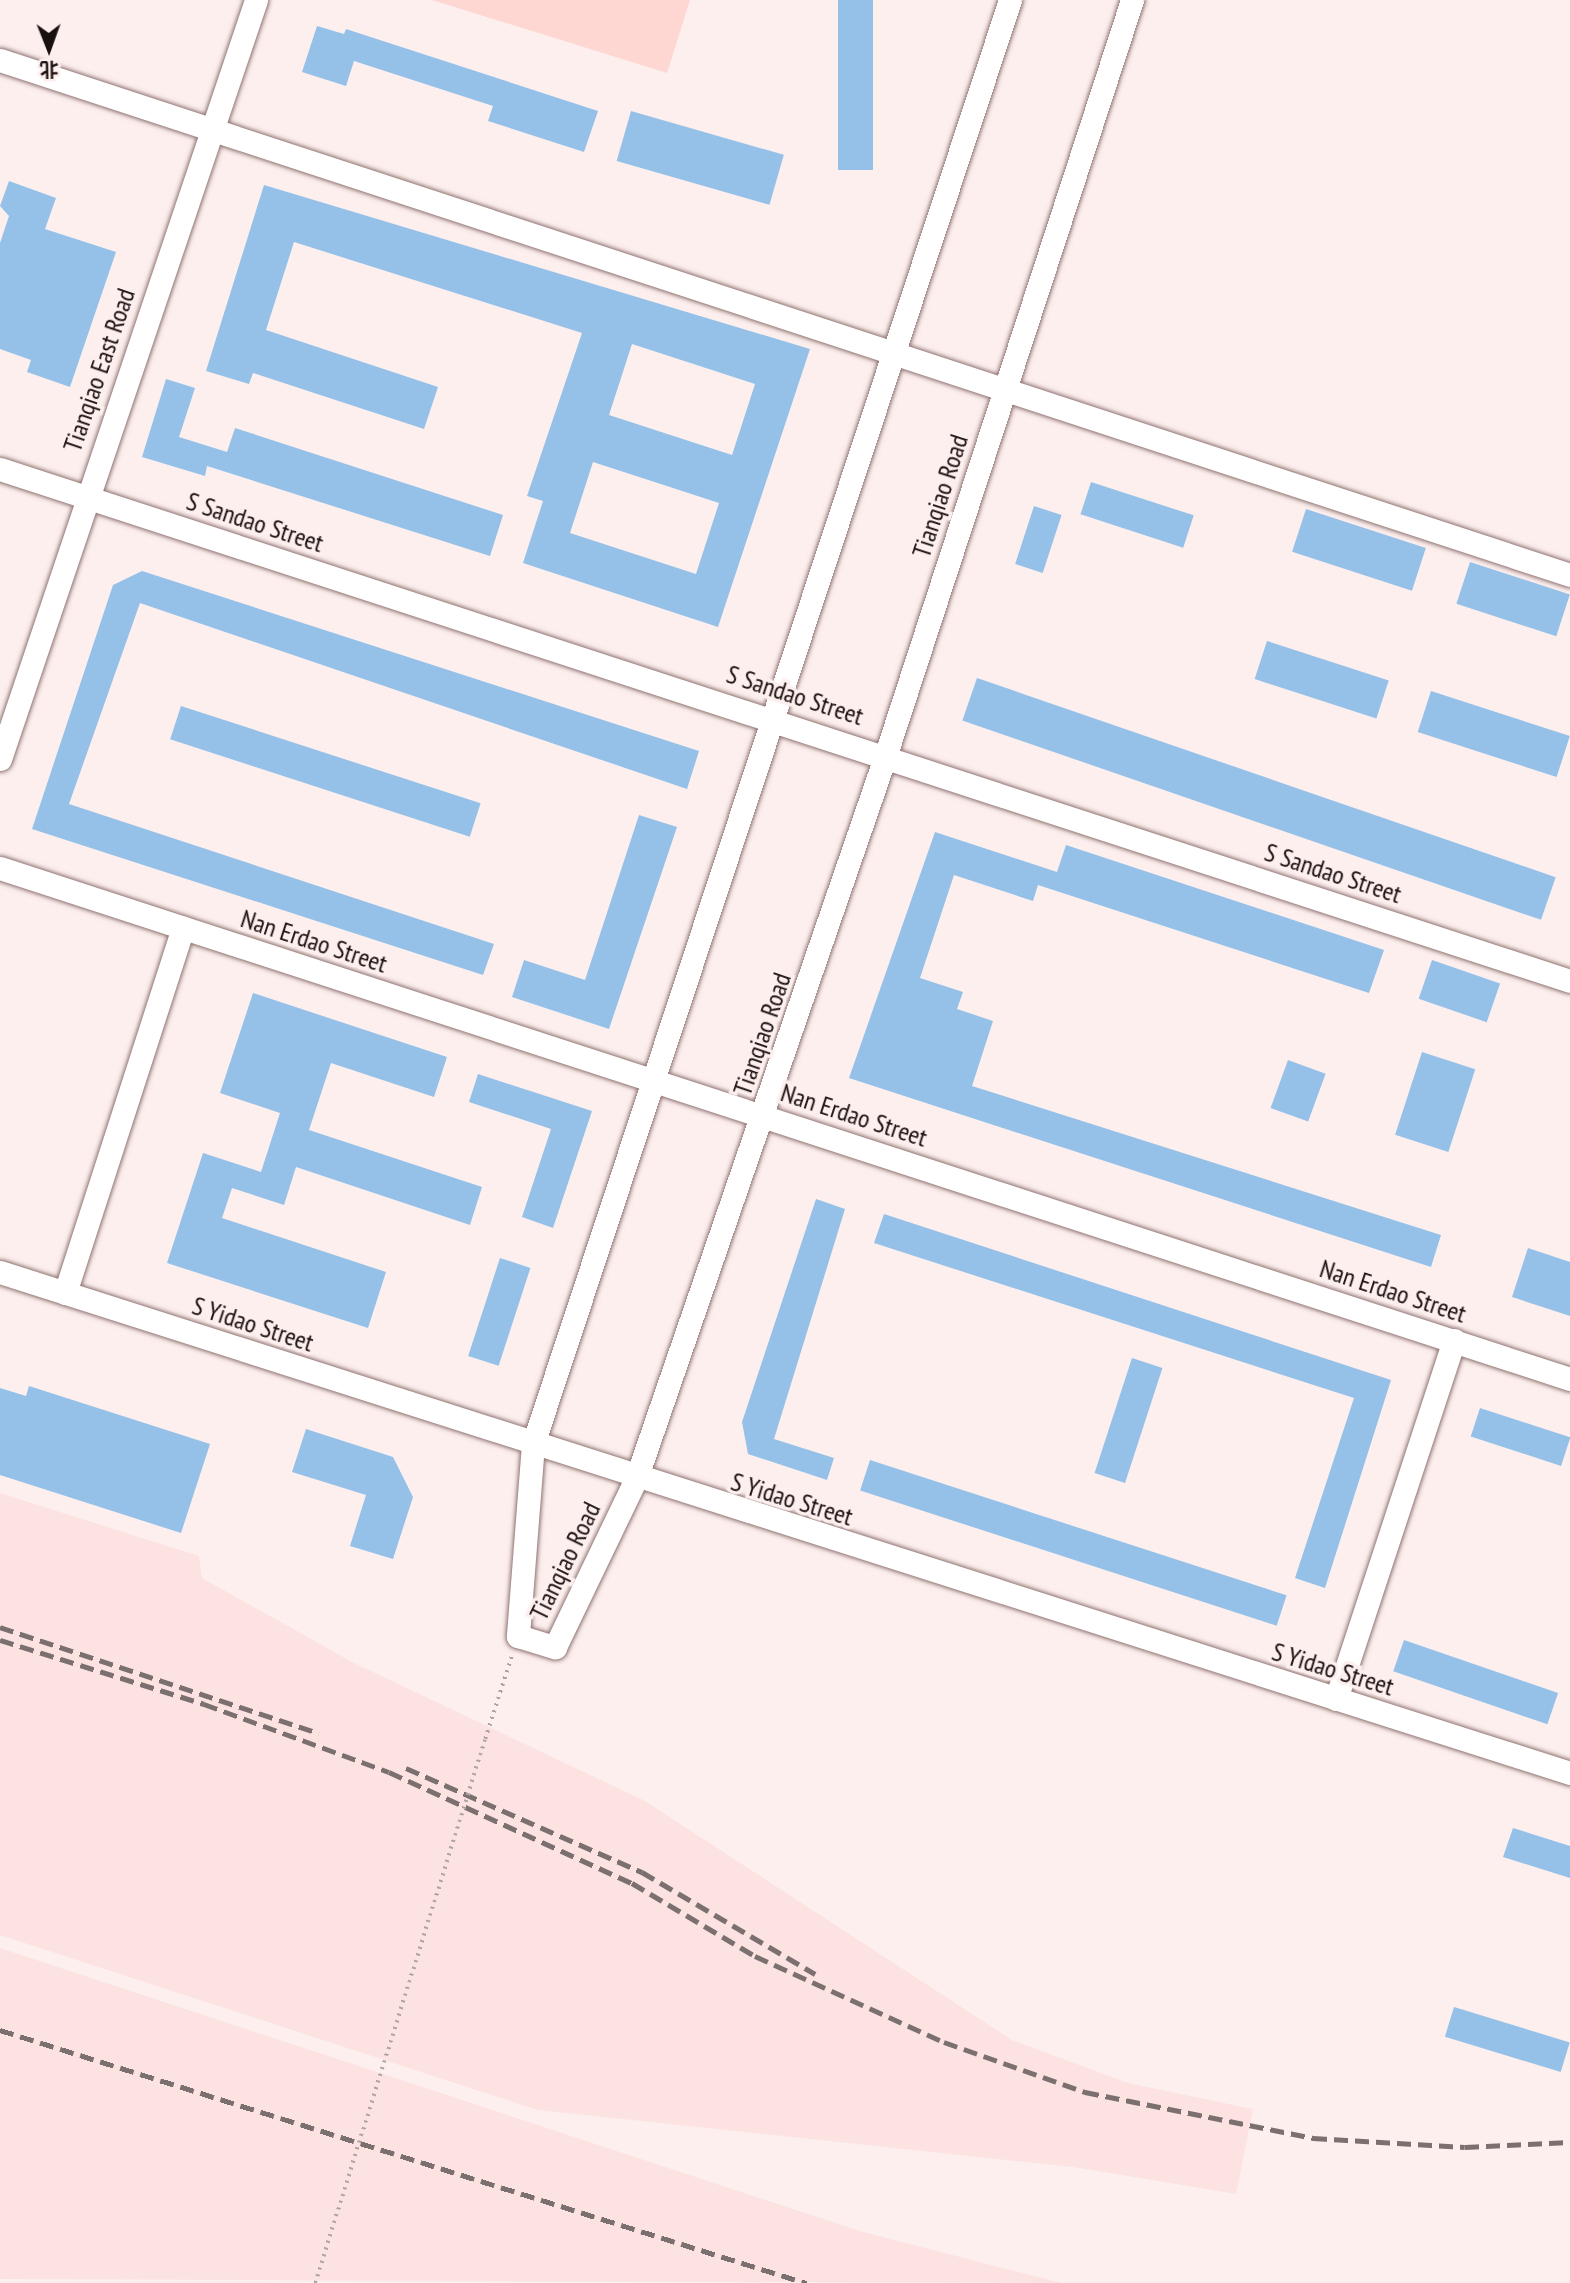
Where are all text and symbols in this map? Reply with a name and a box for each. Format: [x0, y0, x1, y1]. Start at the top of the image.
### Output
north arrow [14, 14, 84, 84]
text: 北 [40, 58, 59, 82]
street label: Tianqiao East Road [57, 284, 141, 456]
street label: Tianqiao Road [905, 431, 975, 561]
street label: S Sandao Street [183, 485, 327, 559]
street label: S Sandao Street [723, 658, 867, 732]
street label: S Sandao Street [1261, 836, 1405, 910]
street label: Nan Erdao Street [237, 903, 391, 979]
street label: Tianqiao Road [727, 969, 797, 1099]
street label: Nan Erdao Street [777, 1077, 931, 1153]
street label: Nan Erdao Street [1316, 1253, 1470, 1329]
street label: S Yidao Street [188, 1290, 318, 1358]
street label: S Yidao Street [727, 1466, 857, 1532]
street label: Tianqiao Road [523, 1497, 607, 1625]
street label: S Yidao Street [1268, 1636, 1398, 1702]

